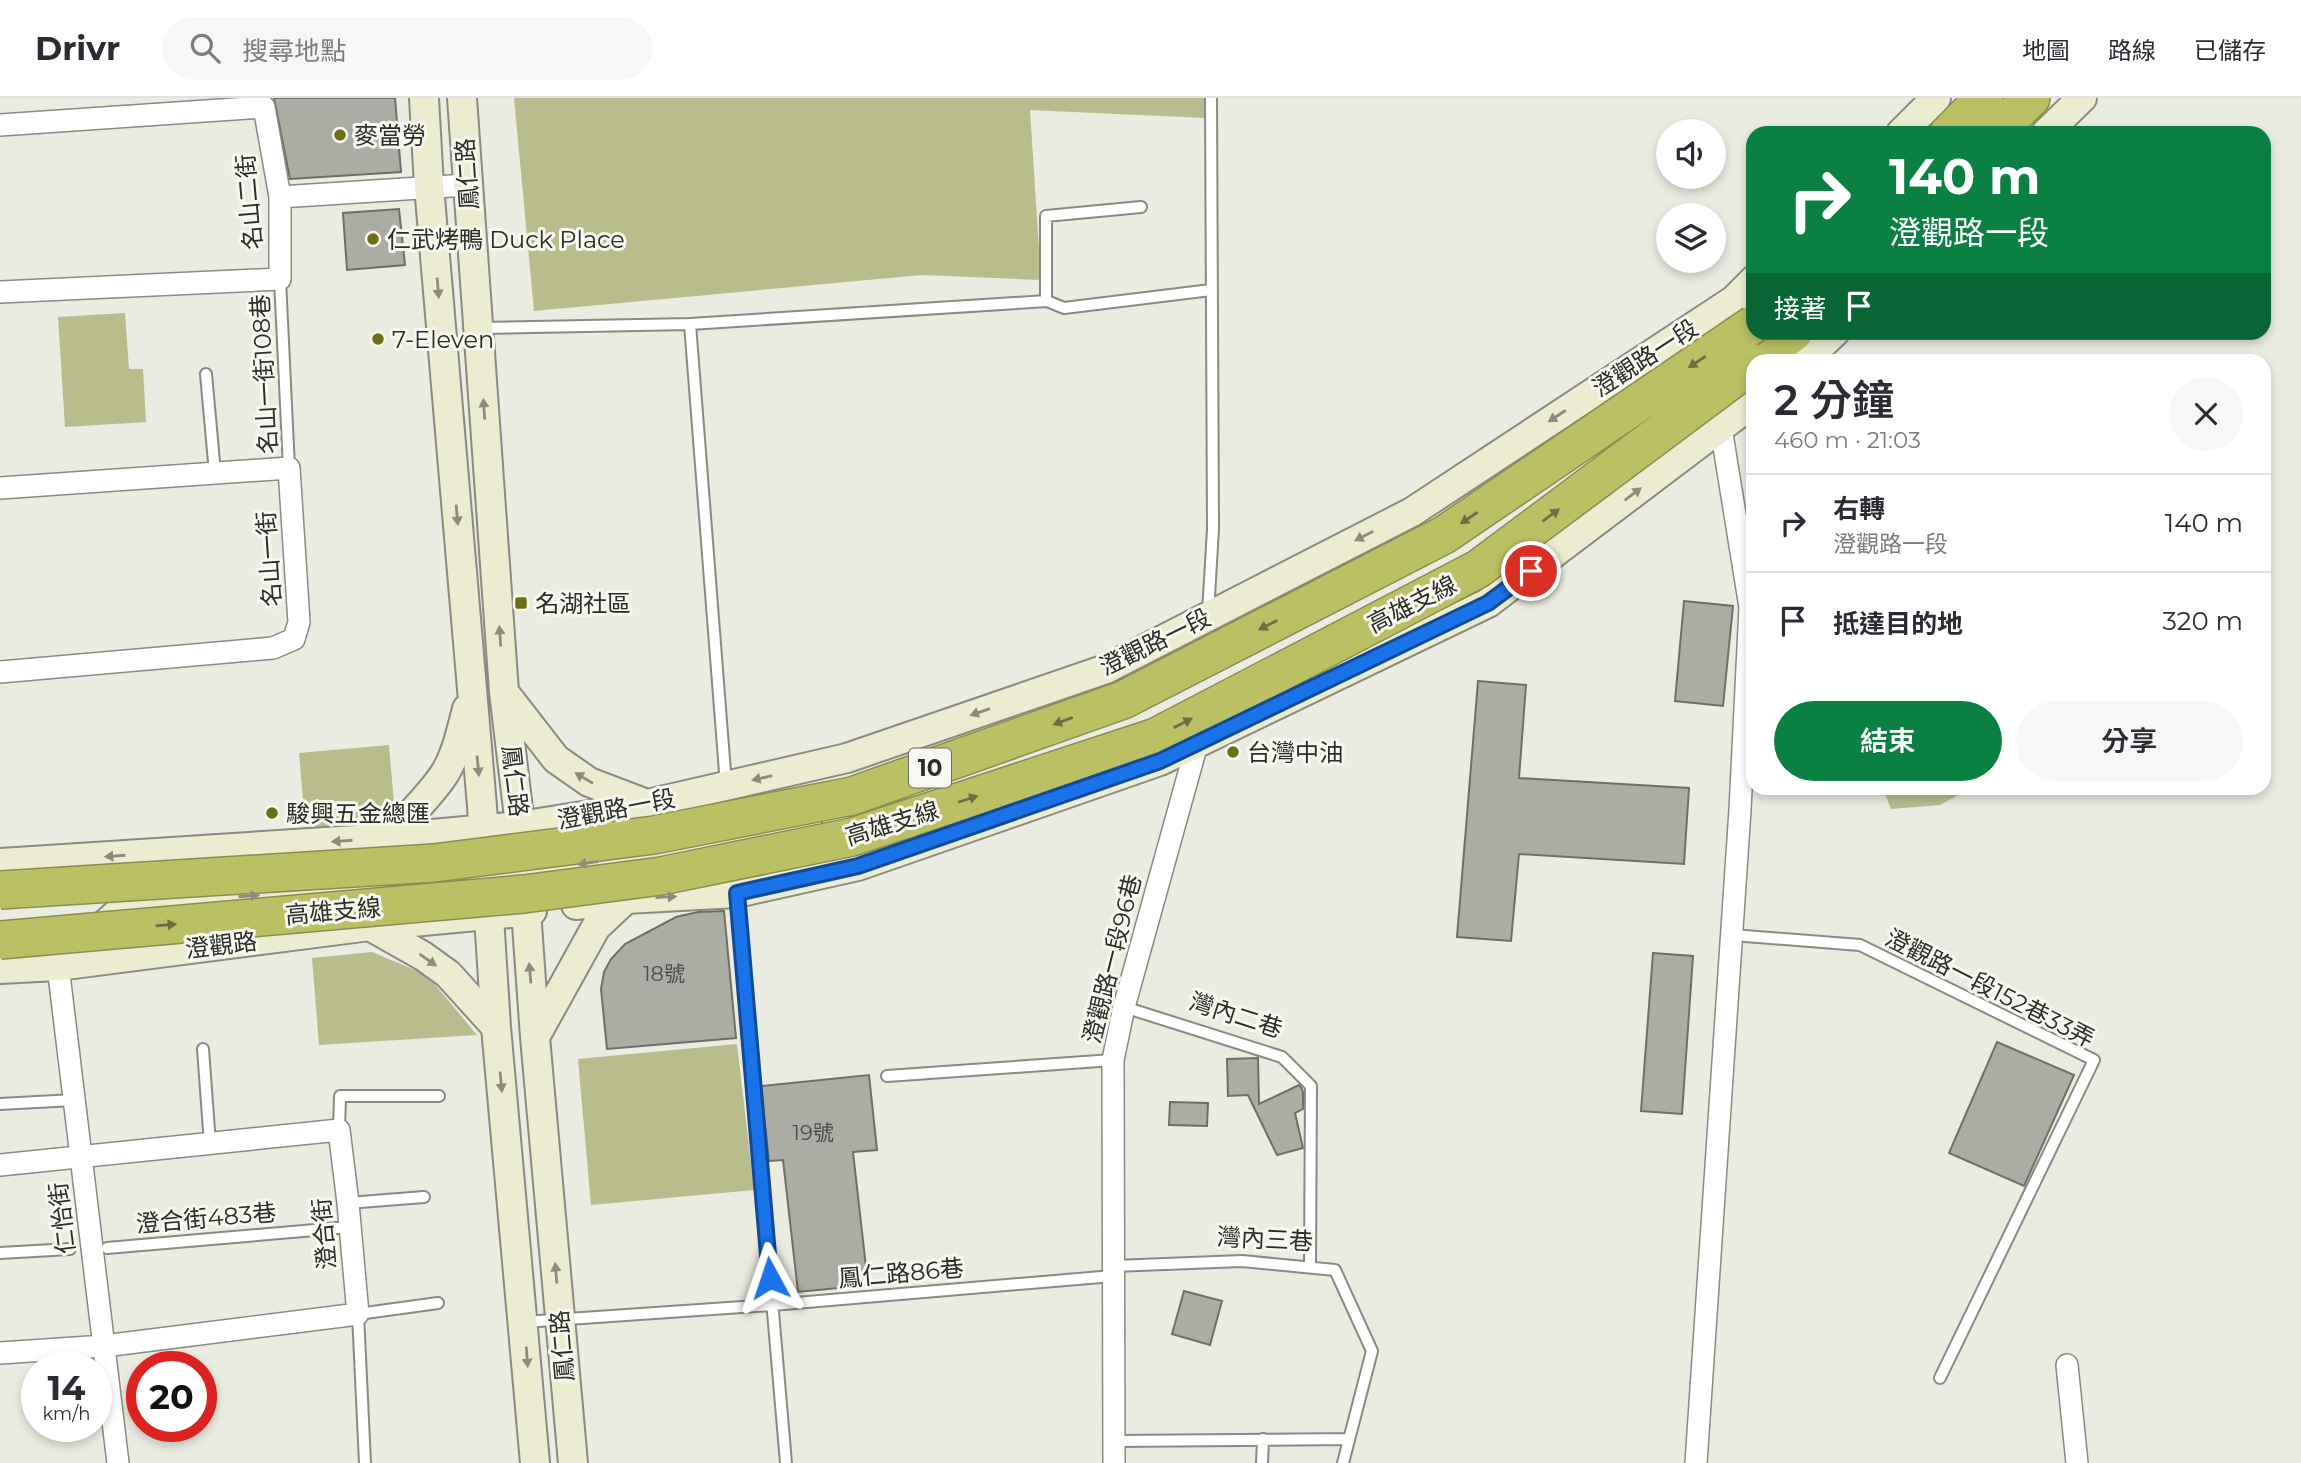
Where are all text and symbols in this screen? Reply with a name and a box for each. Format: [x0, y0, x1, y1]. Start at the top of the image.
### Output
search box [162, 17, 652, 80]
text: Drivr [35, 28, 120, 68]
icon: search [186, 29, 224, 67]
text: 搜尋地點 [242, 35, 346, 67]
text: 地圖 [2022, 36, 2070, 65]
text: 路線 [2108, 36, 2156, 65]
text: 已儲存 [2194, 36, 2266, 65]
map controls [1656, 119, 1726, 273]
button: sound [1656, 119, 1726, 189]
place label: 麥當勞 [354, 121, 426, 150]
marker: 麥當勞 [332, 127, 348, 143]
street label: 鳳仁路 [450, 137, 484, 211]
text: 140 m [1889, 147, 2041, 206]
street label: 名山二街 [230, 153, 268, 251]
icon: right [1774, 154, 1865, 245]
button: layers [1656, 203, 1726, 273]
text: 澄觀路一段 [1889, 213, 2049, 252]
place label: 仁武烤鴨 Duck Place [387, 225, 625, 254]
marker: 仁武烤鴨 Duck Place [365, 231, 381, 247]
one-way arrow [433, 277, 444, 299]
icon: arrive [1840, 287, 1878, 325]
street label: 名山一街108巷 [245, 293, 283, 455]
text: 接著 [1774, 293, 1826, 325]
street label: 澄觀路一段 [1587, 313, 1703, 403]
place label: 7-Eleven [392, 325, 494, 354]
marker: 7-Eleven [370, 331, 386, 347]
one-way arrow [1688, 355, 1706, 369]
text: 2 分鐘 [1774, 374, 1894, 426]
button: close [2169, 377, 2243, 451]
one-way arrow [478, 398, 489, 420]
one-way arrow [1547, 410, 1567, 423]
text: 460 m · 21:03 [1774, 426, 1921, 454]
one-way arrow [1624, 487, 1642, 501]
text: 右轉 [1833, 493, 1885, 525]
one-way arrow [452, 504, 463, 526]
icon: right [1774, 504, 1812, 542]
text: 140 m [2165, 507, 2243, 539]
one-way arrow [1541, 508, 1559, 523]
street label: 名山一街 [251, 510, 287, 608]
one-way arrow [1460, 511, 1478, 525]
text: 澄觀路一段 [1833, 530, 1948, 558]
one-way arrow [1354, 531, 1374, 542]
pin [1501, 541, 1561, 601]
icon: arrive [1512, 552, 1550, 590]
street label: 高雄支線 [1363, 569, 1461, 639]
place label: 名湖社區 [535, 589, 631, 618]
marker: 名湖社區 [513, 595, 529, 611]
icon: arrive [1774, 602, 1812, 640]
street label: 澄觀路一段 [1095, 603, 1215, 681]
text: 320 m [2162, 605, 2243, 637]
text: 抵達目的地 [1833, 608, 1963, 640]
one-way arrow [1258, 620, 1278, 631]
one-way arrow [494, 625, 505, 647]
button: 結束 [1774, 701, 2002, 781]
button: 分享 [2016, 701, 2243, 781]
one-way arrow [969, 707, 990, 718]
one-way arrow [1052, 716, 1073, 727]
one-way arrow [1173, 717, 1193, 729]
place label: 台灣中油 [1247, 738, 1343, 767]
street label: 鳳仁路 [496, 744, 534, 818]
marker: 台灣中油 [1225, 744, 1241, 760]
road number: 10 [909, 748, 951, 788]
one-way arrow [473, 755, 484, 777]
one-way arrow [575, 772, 594, 784]
one-way arrow [751, 773, 773, 784]
street label: 澄觀路一段 [554, 783, 678, 835]
one-way arrow [958, 793, 979, 804]
street label: 高雄支線 [842, 795, 942, 851]
place label: 駿興五金總匯 [286, 799, 430, 828]
marker: 駿興五金總匯 [264, 805, 280, 821]
one-way arrow [331, 836, 353, 847]
one-way arrow [104, 851, 126, 862]
one-way arrow [576, 858, 598, 869]
street label: 澄觀路一段96巷 [1077, 871, 1147, 1047]
one-way arrow [238, 890, 260, 901]
one-way arrow [655, 891, 677, 902]
street label: 高雄支線 [284, 892, 382, 930]
one-way arrow [155, 919, 177, 930]
street label: 澄觀路一段152巷33弄 [1881, 923, 2099, 1053]
street label: 澄觀路 [184, 926, 258, 964]
one-way arrow [419, 953, 437, 967]
house number: 18號 [643, 961, 685, 986]
one-way arrow [524, 962, 535, 984]
street label: 灣內二巷 [1186, 986, 1286, 1044]
one-way arrow [496, 1071, 507, 1093]
house number: 19號 [792, 1120, 834, 1145]
street label: 仁怡街 [43, 1181, 81, 1255]
street label: 澄合街483巷 [135, 1197, 277, 1239]
street label: 澄合街 [306, 1197, 342, 1271]
street label: 灣內三巷 [1216, 1222, 1314, 1256]
position arrow [733, 1241, 807, 1315]
street label: 鳳仁路86巷 [837, 1253, 965, 1293]
one-way arrow [550, 1262, 561, 1284]
street label: 鳳仁路 [544, 1309, 580, 1383]
one-way arrow [522, 1346, 533, 1368]
speed limit sign: 20 [126, 1351, 217, 1442]
text: 14 [48, 1366, 85, 1409]
text: km/h [42, 1403, 91, 1425]

